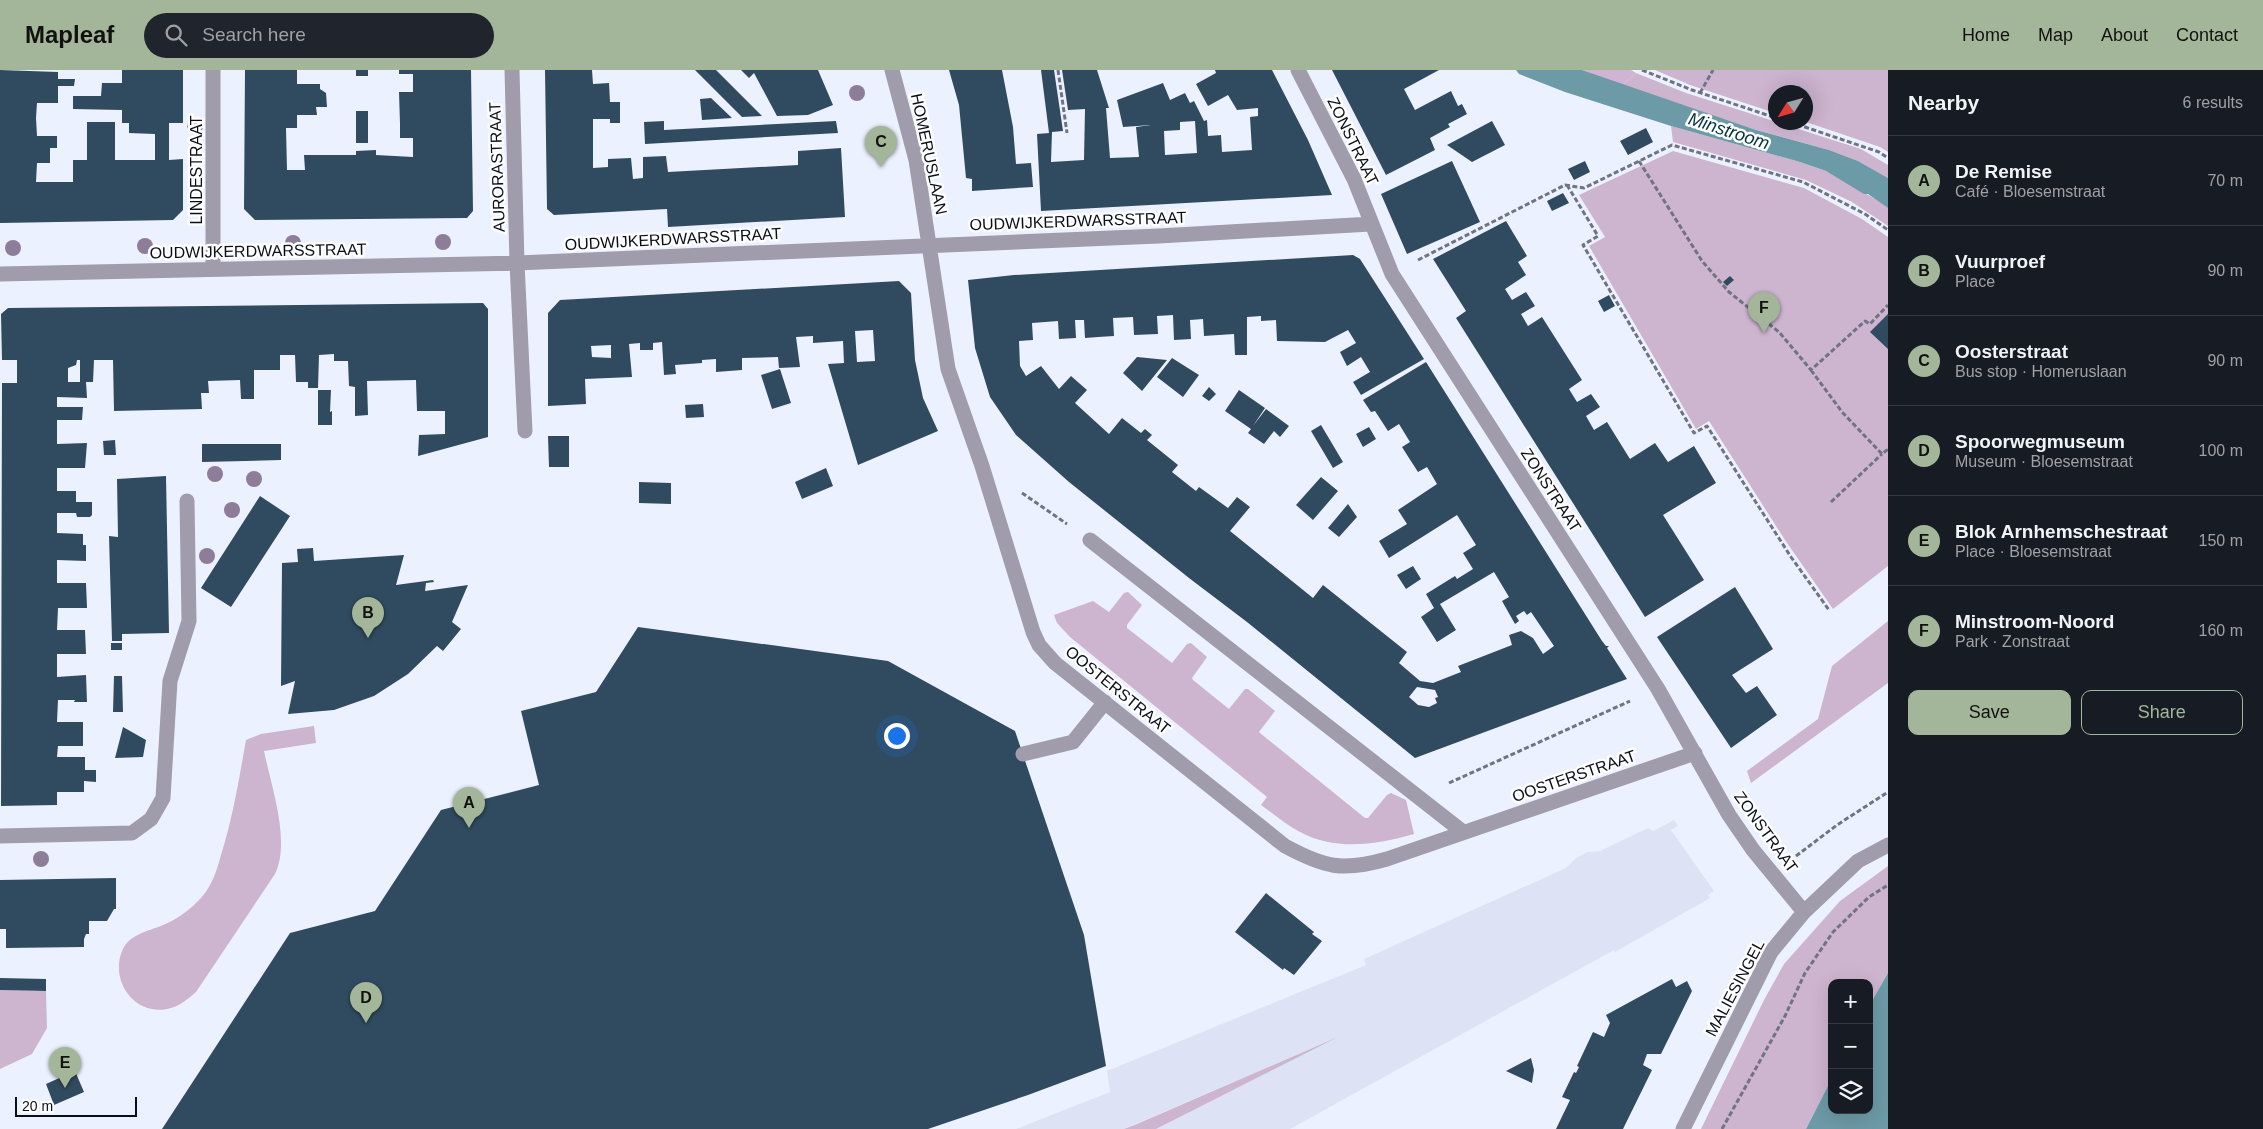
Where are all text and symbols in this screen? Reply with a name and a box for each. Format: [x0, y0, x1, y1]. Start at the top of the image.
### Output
search box [144, 13, 494, 58]
text: Mapleaf [25, 21, 114, 48]
icon: search [162, 21, 190, 49]
text: Search here [202, 24, 306, 45]
text: Home [1962, 25, 2010, 45]
text: Map [2038, 25, 2073, 45]
text: About [2101, 25, 2148, 45]
text: Contact [2176, 25, 2238, 45]
north arrow [1768, 85, 1813, 130]
text: Nearby [1908, 91, 1979, 114]
street label: HOMERUSLAAN [908, 92, 950, 216]
street label: ZONSTRAAT [1324, 94, 1382, 188]
text: 6 results [2183, 94, 2243, 111]
street label: AURORASTRAAT [486, 101, 508, 232]
water label: Minstroom [1686, 109, 1772, 153]
street label: LINDESTRAAT [188, 115, 205, 225]
pin: C [865, 126, 897, 167]
text: De Remise [1955, 161, 2052, 182]
text: A [1918, 172, 1930, 189]
text: 70 m [2207, 172, 2243, 189]
text: Café · Bloesemstraat [1955, 183, 2105, 200]
street label: OUDWIJKERDWARSSTRAAT [969, 209, 1187, 233]
street label: OUDWIJKERDWARSSTRAAT [564, 225, 782, 253]
street label: OUDWIJKERDWARSSTRAAT [149, 241, 367, 261]
text: Vuurproef [1955, 251, 2045, 272]
text: B [1918, 262, 1930, 279]
text: 90 m [2207, 262, 2243, 279]
text: Place [1955, 273, 1995, 290]
pin: F [1748, 292, 1780, 333]
text: Oosterstraat [1955, 341, 2068, 362]
text: C [1918, 352, 1930, 369]
text: 90 m [2207, 352, 2243, 369]
text: Bus stop · Homeruslaan [1955, 363, 2127, 380]
text: Spoorwegmuseum [1955, 431, 2125, 452]
text: D [1918, 442, 1930, 459]
text: 100 m [2199, 442, 2243, 459]
street label: ZONSTRAAT [1518, 445, 1584, 535]
text: Museum · Bloesemstraat [1955, 453, 2133, 470]
text: Blok Arnhemschestraat [1955, 521, 2168, 542]
text: E [1919, 532, 1929, 549]
text: 150 m [2199, 532, 2243, 549]
text: Place · Bloesemstraat [1955, 543, 2112, 560]
pin: B [352, 597, 384, 638]
text: Minstroom-Noord [1955, 611, 2114, 632]
text: F [1919, 622, 1929, 639]
text: 160 m [2199, 622, 2243, 639]
text: Park · Zonstraat [1955, 633, 2070, 650]
street label: OOSTERSTRAAT [1062, 643, 1174, 737]
button: Save [1908, 690, 2071, 735]
button: Share [2081, 690, 2243, 735]
your location [884, 723, 910, 749]
street label: OOSTERSTRAAT [1510, 747, 1638, 805]
pin: A [453, 787, 485, 828]
street label: ZONSTRAAT [1731, 788, 1801, 876]
street label: MALIESINGEL [1702, 937, 1768, 1039]
map controls [1828, 979, 1873, 1114]
button: + [1828, 979, 1873, 1024]
pin: D [350, 982, 382, 1023]
button: − [1828, 1024, 1873, 1069]
pin: E [49, 1047, 81, 1088]
button: layers [1828, 1069, 1873, 1114]
scale bar [15, 1094, 138, 1117]
text: 20 m [22, 1098, 53, 1114]

